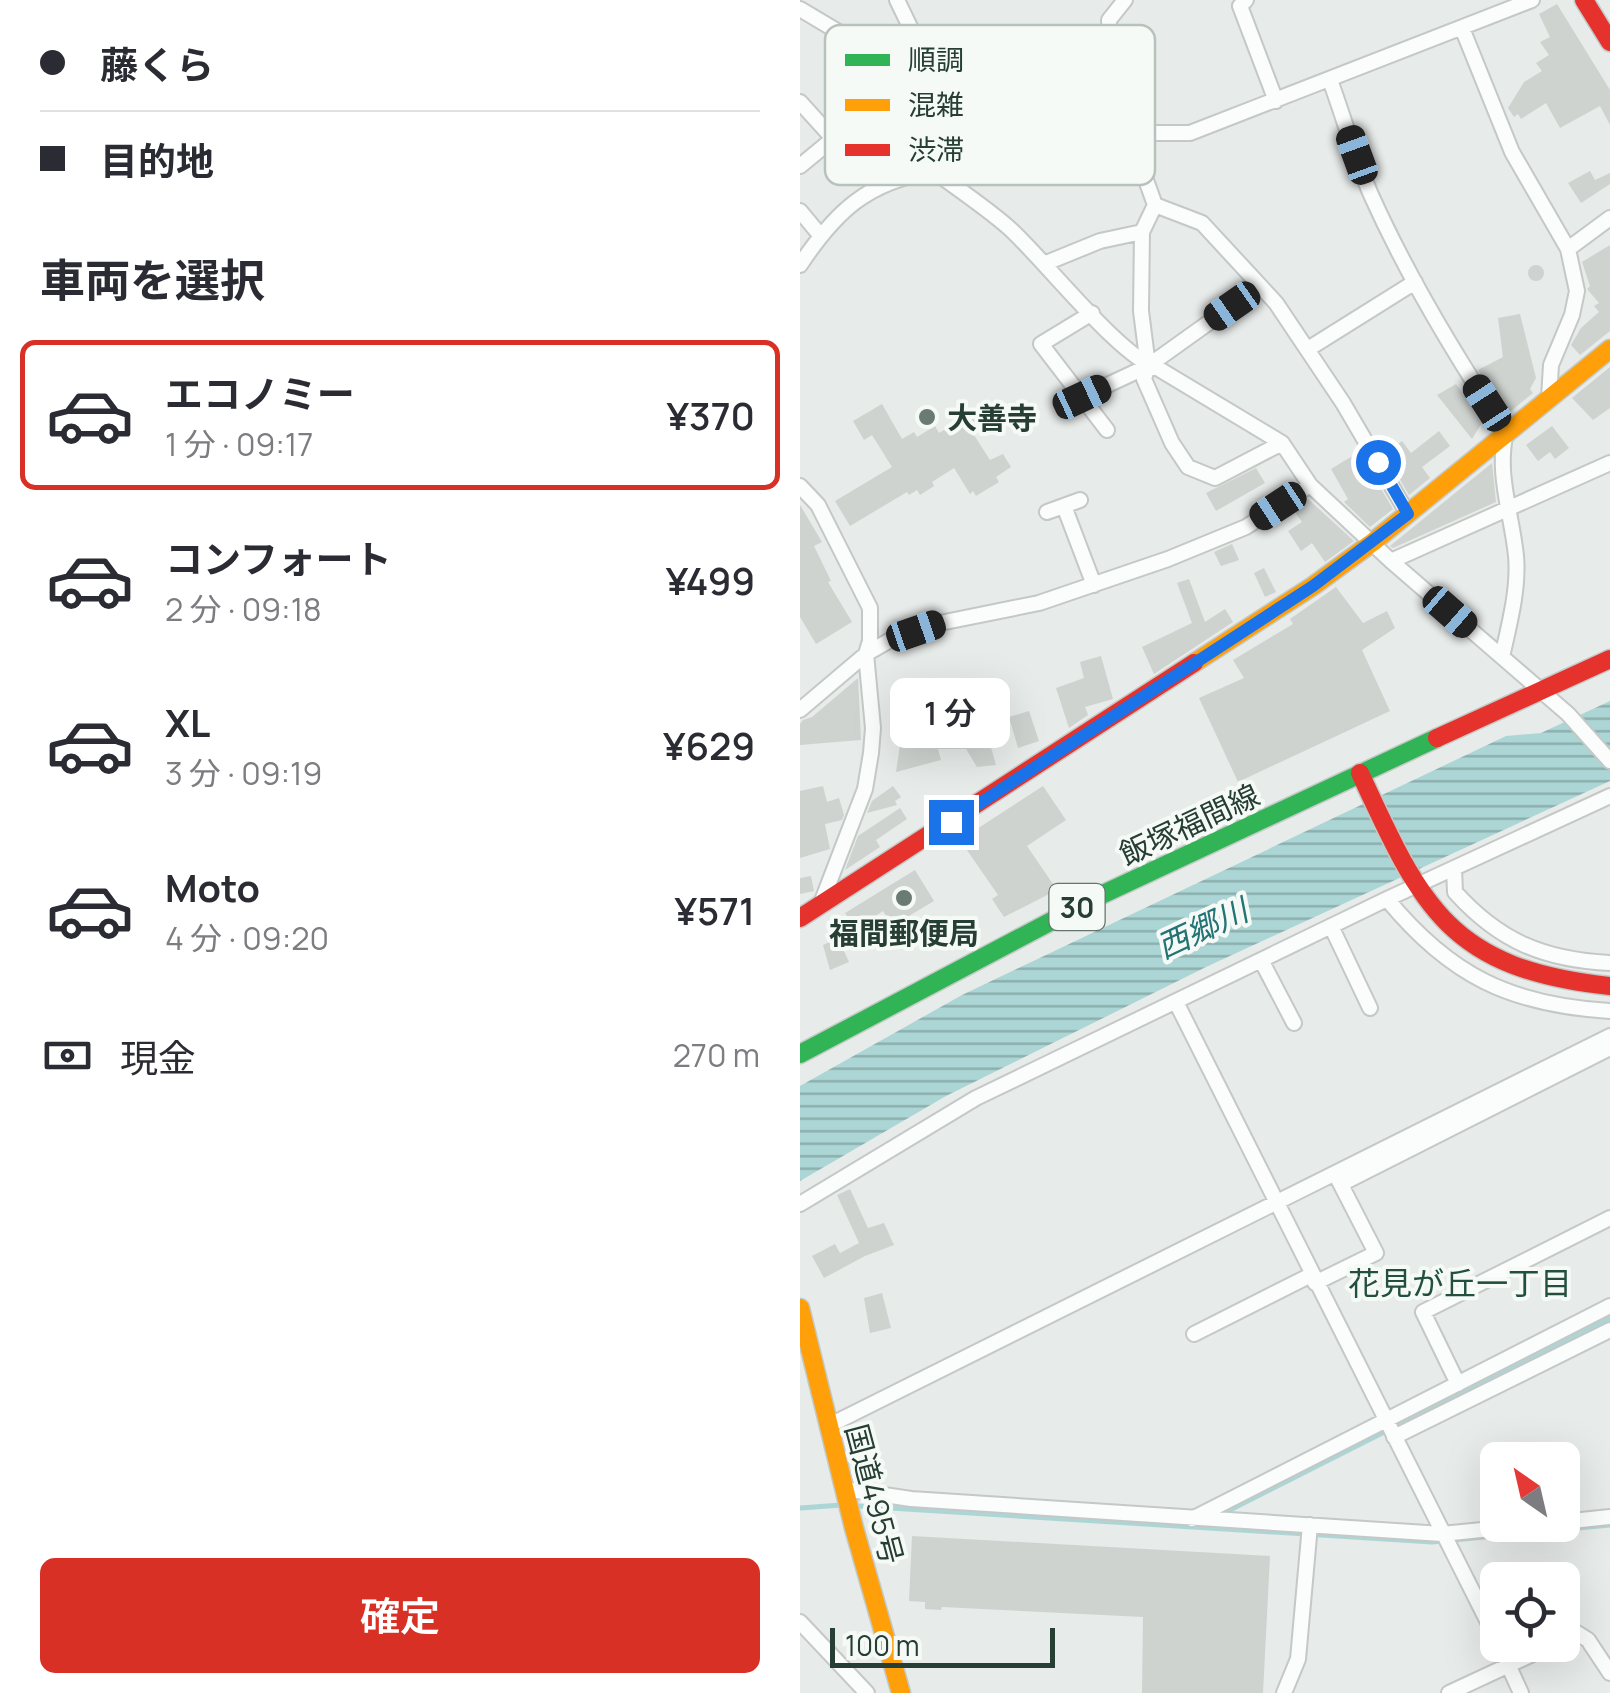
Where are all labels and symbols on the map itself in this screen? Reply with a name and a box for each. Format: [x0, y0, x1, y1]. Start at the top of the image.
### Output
legend [825, 25, 1155, 185]
text: 順調 [908, 40, 964, 78]
text: 混雑 [908, 85, 964, 123]
car [1333, 122, 1381, 188]
text: 渋滞 [908, 130, 964, 168]
car [1199, 277, 1265, 335]
car [1458, 370, 1516, 436]
car [1048, 371, 1116, 423]
place label: 大善寺 [947, 397, 1037, 438]
marker: 大善寺 [916, 406, 938, 428]
route start [1356, 440, 1401, 485]
car [1245, 477, 1311, 535]
car [1418, 581, 1482, 643]
car [883, 607, 949, 655]
callout: 1 分 [891, 677, 1011, 747]
street label: 飯塚福間線 [1112, 774, 1266, 874]
route end [929, 800, 974, 845]
road number: 30 [1050, 884, 1104, 930]
marker: 福間郵便局 [893, 887, 915, 909]
water label: 西郷川 [1149, 887, 1258, 968]
place label: 福間郵便局 [829, 912, 979, 953]
district label: 花見が丘一丁目 [1348, 1261, 1572, 1305]
street label: 国道495号 [837, 1419, 913, 1569]
north arrow [1480, 1442, 1580, 1542]
scale bar [830, 1623, 1055, 1668]

